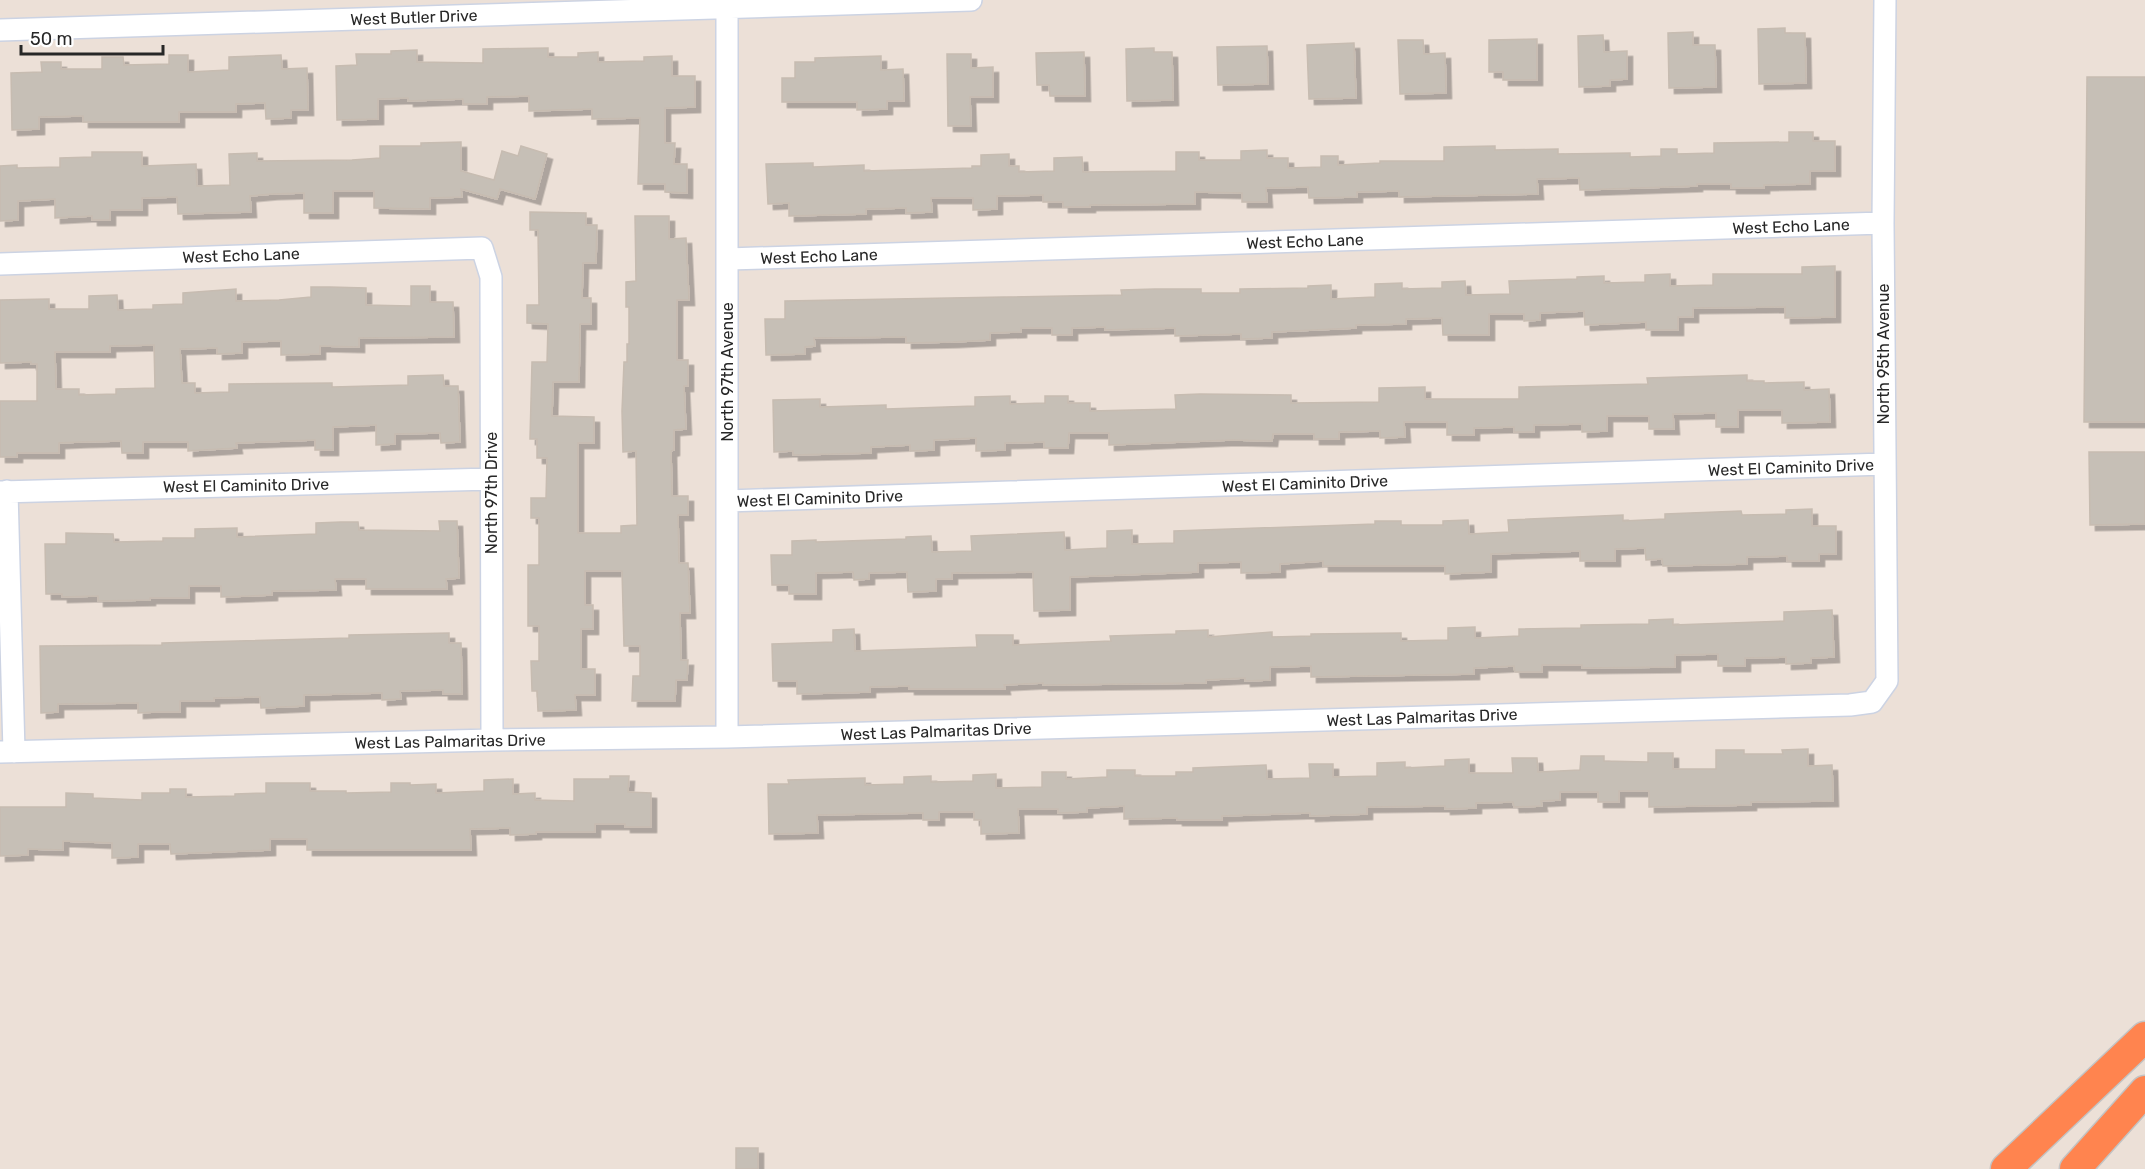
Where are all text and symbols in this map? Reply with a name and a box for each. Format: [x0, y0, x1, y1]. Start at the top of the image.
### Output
street label: West Butler Drive [350, 6, 478, 29]
scale bar [21, 18, 164, 56]
text: 50 m [30, 28, 73, 50]
street label: West Echo Lane [1732, 215, 1850, 238]
street label: West Echo Lane [1246, 230, 1364, 253]
street label: West Echo Lane [182, 244, 300, 267]
street label: West Echo Lane [760, 245, 878, 268]
street label: North 95th Avenue [1874, 284, 1893, 424]
street label: North 97th Avenue [718, 302, 737, 442]
street label: North 97th Drive [482, 432, 501, 554]
street label: West El Caminito Drive [1708, 455, 1874, 480]
street label: West El Caminito Drive [1222, 471, 1388, 496]
street label: West El Caminito Drive [163, 475, 329, 496]
street label: West El Caminito Drive [737, 486, 903, 511]
street label: West Las Palmaritas Drive [1326, 705, 1518, 730]
street label: West Las Palmaritas Drive [840, 719, 1032, 744]
street label: West Las Palmaritas Drive [354, 730, 546, 753]

